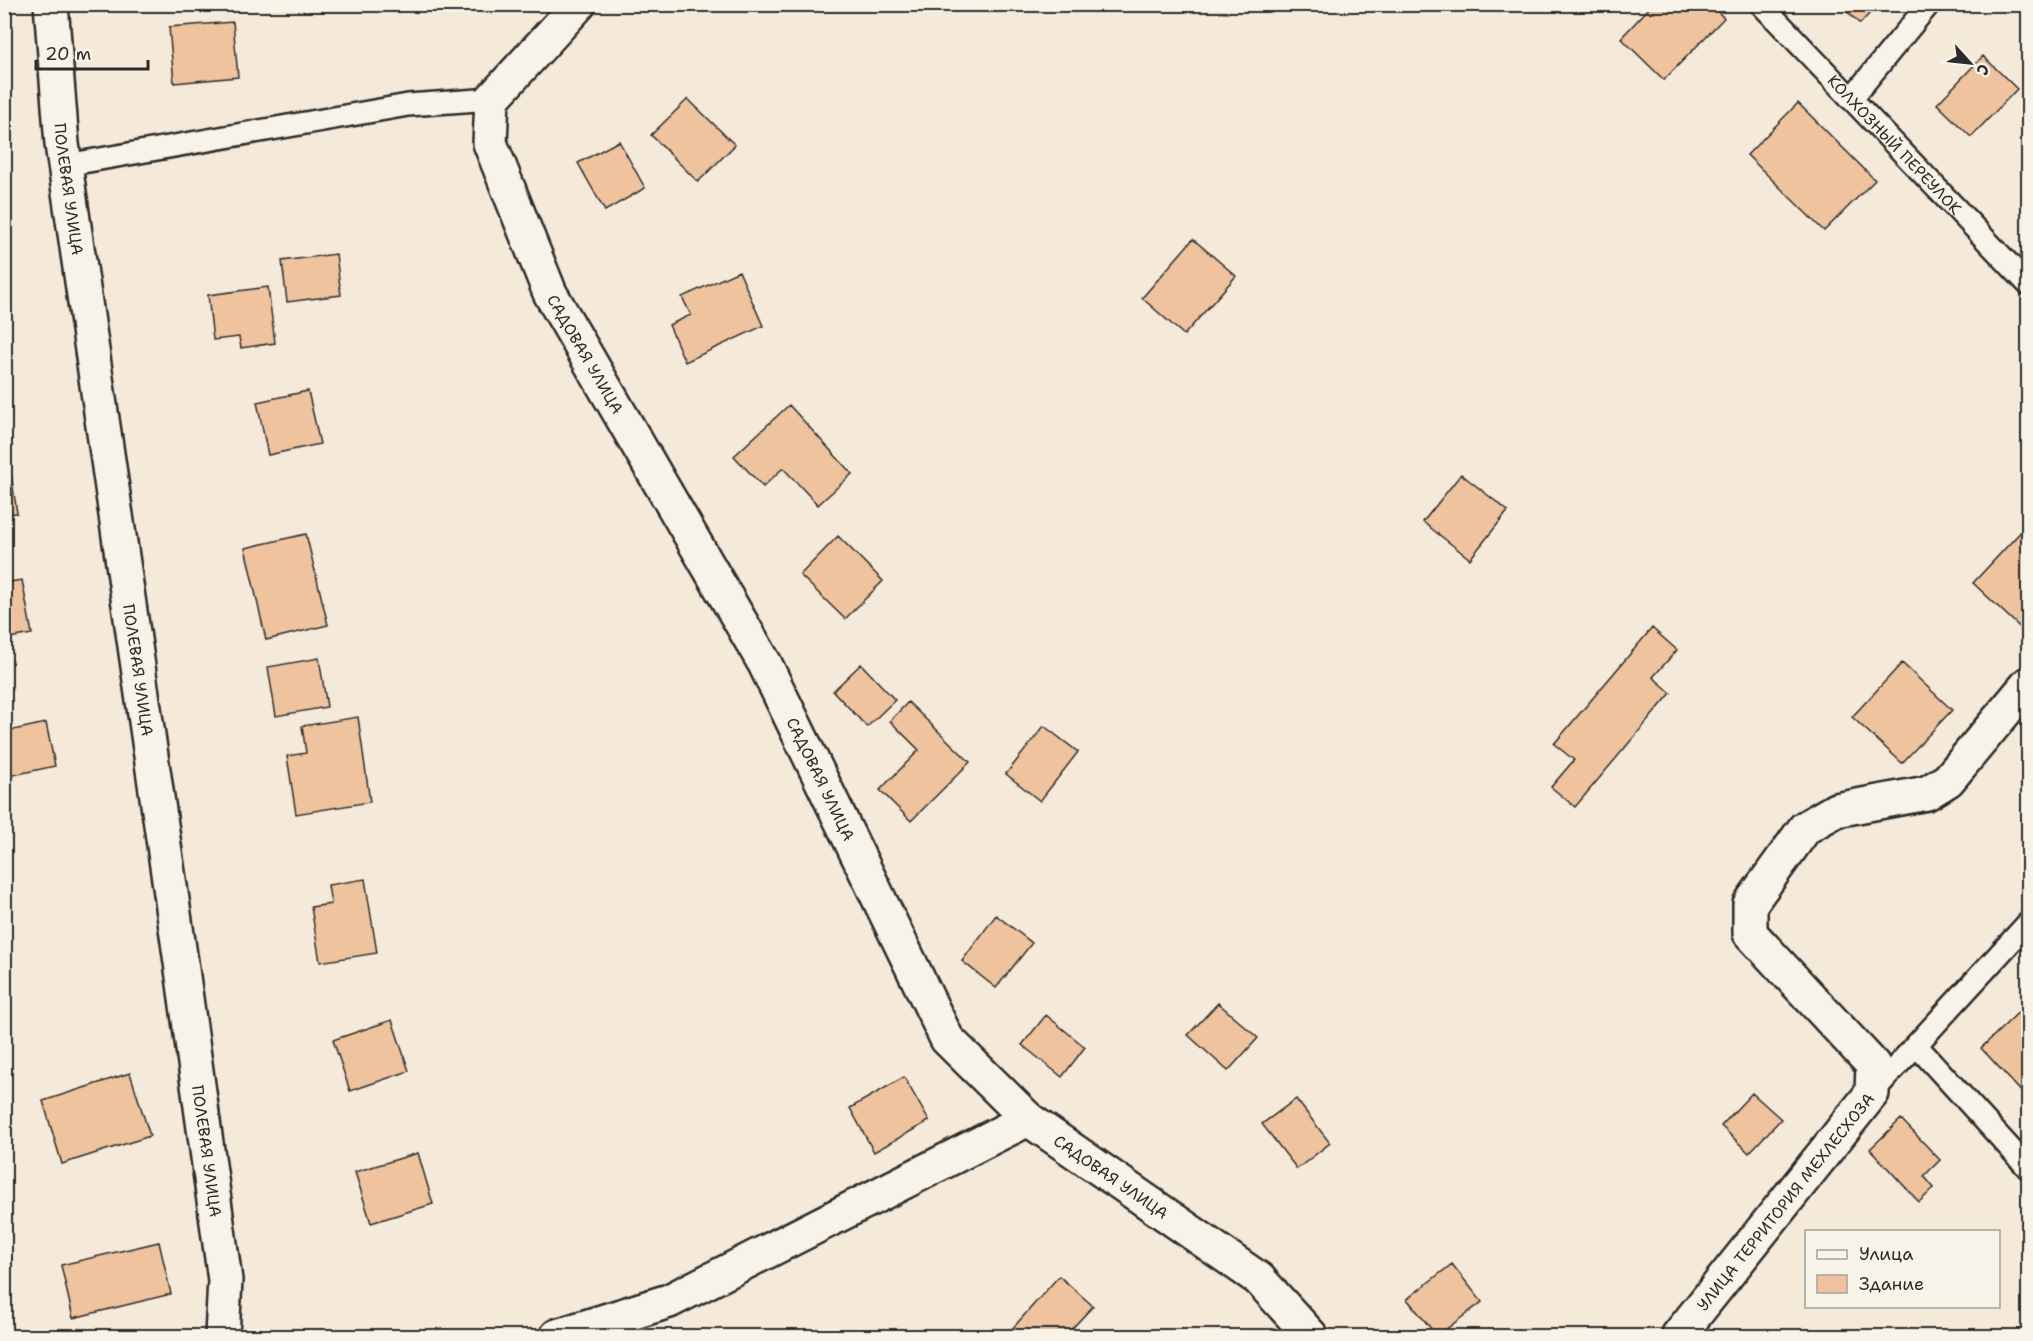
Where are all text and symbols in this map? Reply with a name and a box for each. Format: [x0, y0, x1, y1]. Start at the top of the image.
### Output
scale bar [36, 33, 148, 71]
north arrow [1940, 33, 2000, 93]
text: 20 m [45, 42, 91, 66]
text: С [1971, 60, 1995, 79]
street label: КОЛХОЗНЫЙ ПЕРЕУЛОК [1823, 70, 1967, 220]
street label: ПОЛЕВАЯ УЛИЦА [49, 122, 88, 257]
street label: САДОВАЯ УЛИЦА [542, 291, 628, 418]
street label: ПОЛЕВАЯ УЛИЦА [118, 603, 158, 737]
street label: САДОВАЯ УЛИЦА [782, 714, 859, 844]
street label: ПОЛЕВАЯ УЛИЦА [187, 1084, 226, 1219]
street label: УЛИЦА ТЕРРИТОРИЯ МЕХЛЕСХОЗА [1692, 1089, 1879, 1315]
street label: САДОВАЯ УЛИЦА [1050, 1130, 1172, 1224]
legend [1805, 1230, 2000, 1308]
text: Улица [1859, 1242, 1913, 1266]
text: Здание [1859, 1272, 1924, 1296]

